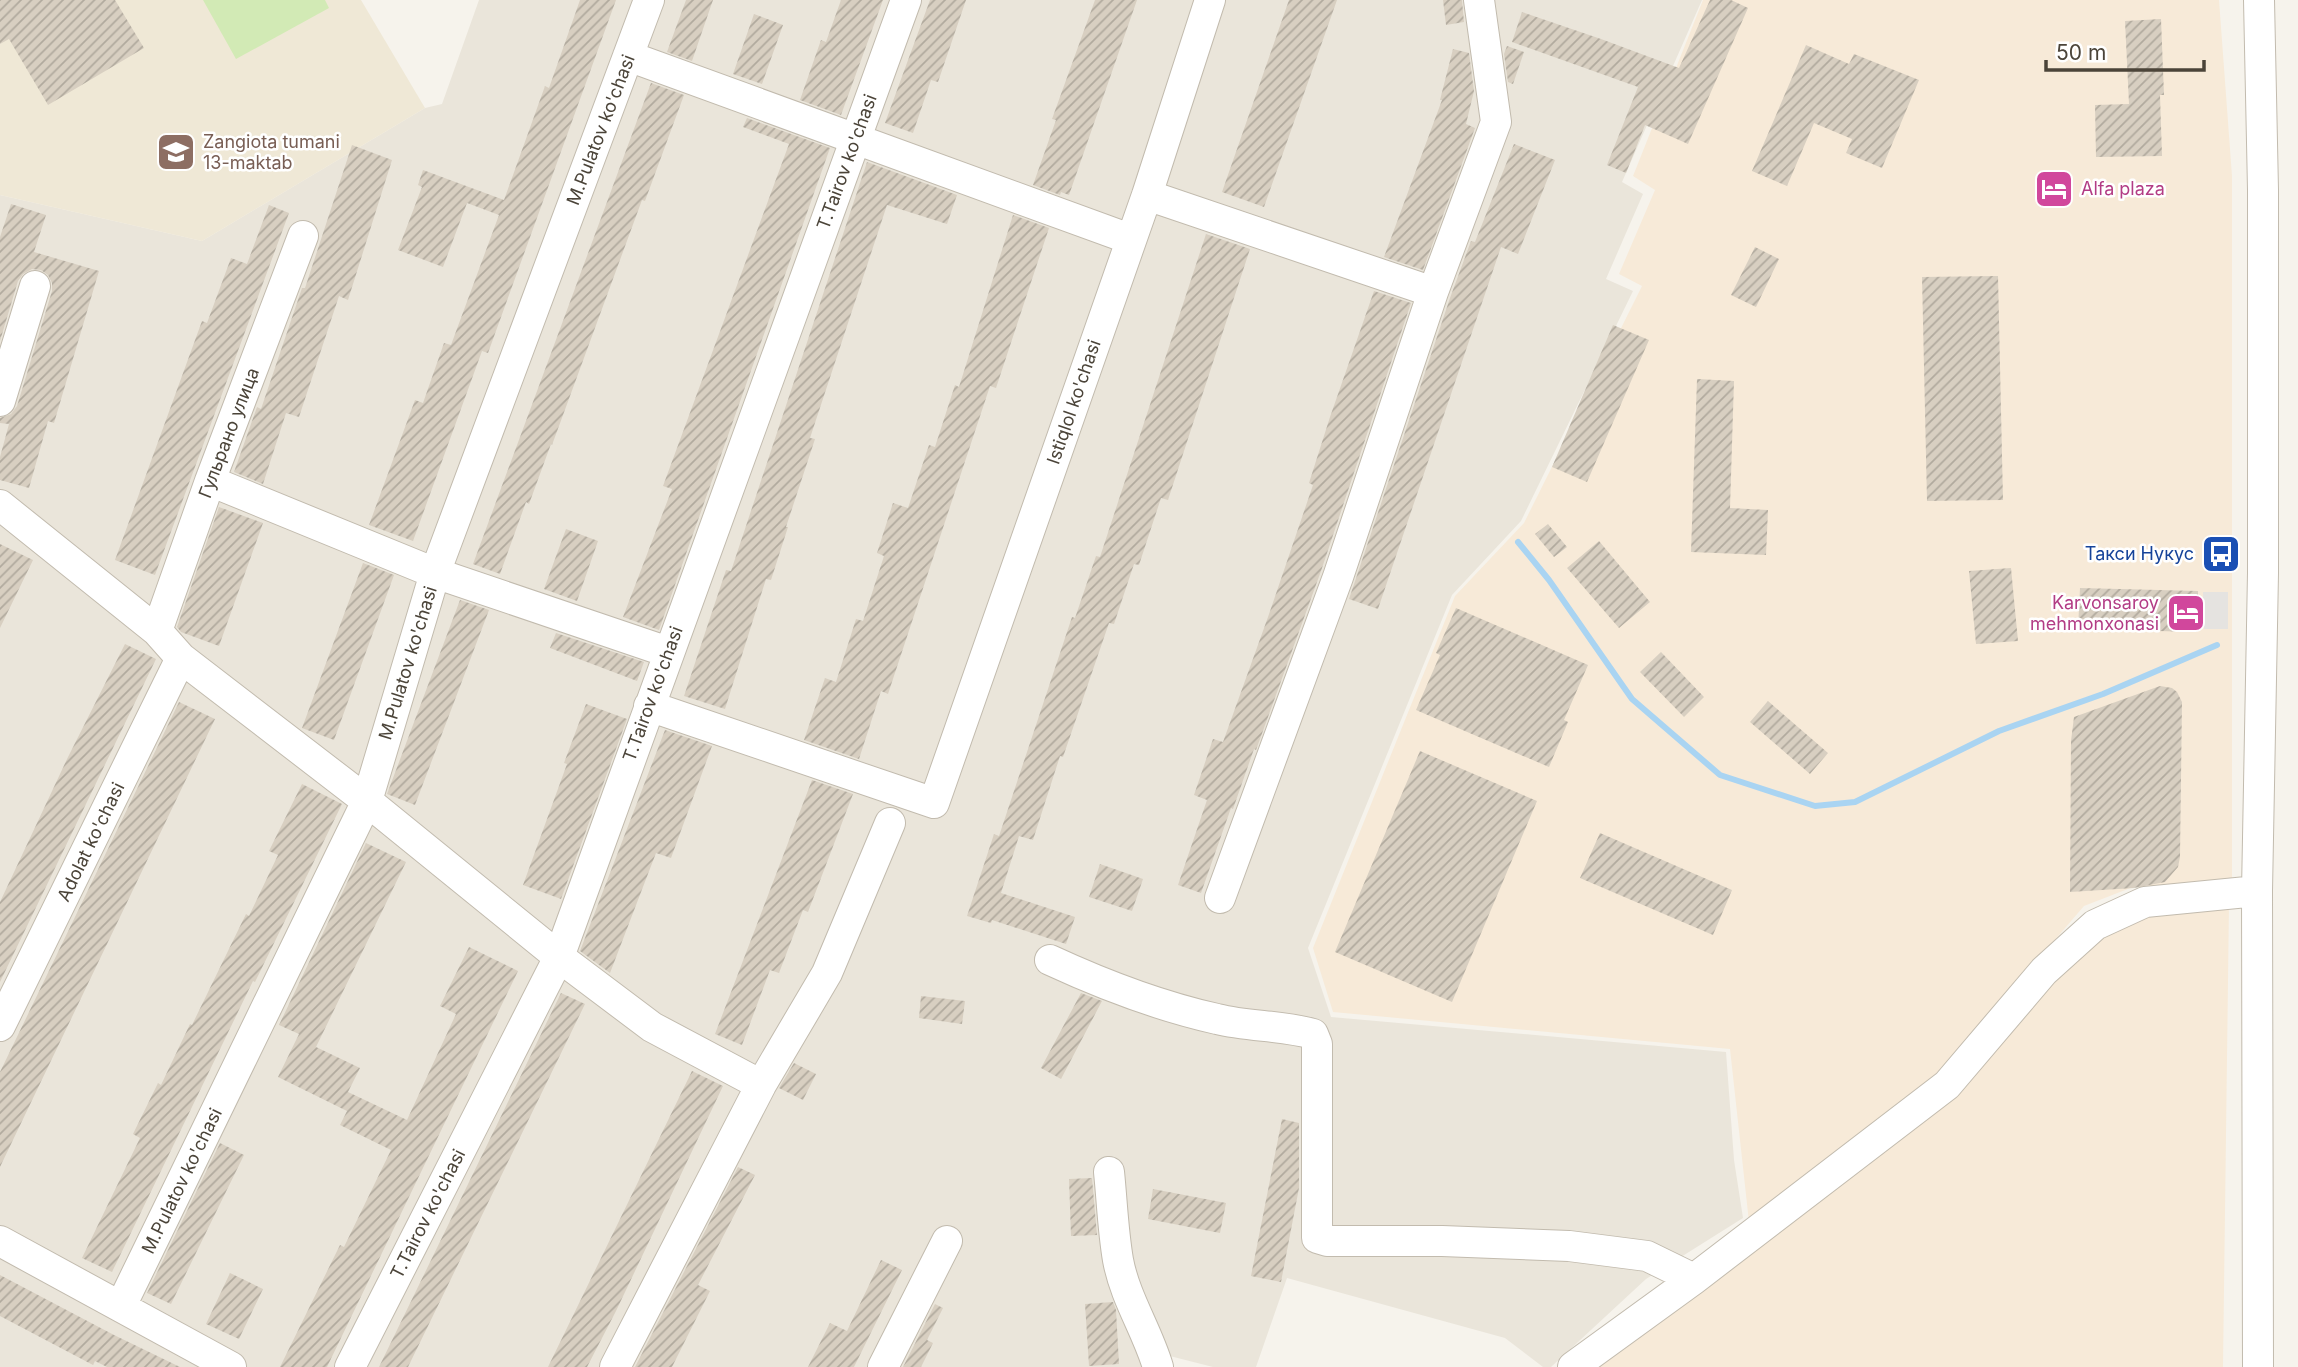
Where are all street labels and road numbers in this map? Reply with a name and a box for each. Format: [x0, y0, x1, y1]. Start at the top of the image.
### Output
street label: M.Pulatov ko'chasi [562, 52, 639, 208]
street label: T.Tairov ko'chasi [812, 91, 881, 232]
street label: Istiqlol ko'chasi [1042, 337, 1105, 467]
street label: Гульрано улица [194, 365, 263, 501]
street label: M.Pulatov ko'chasi [374, 584, 441, 742]
street label: T.Tairov ko'chasi [618, 623, 687, 764]
street label: Adolat ko'chasi [53, 779, 128, 905]
street label: M.Pulatov ko'chasi [137, 1105, 226, 1257]
street label: T.Tairov ko'chasi [386, 1146, 469, 1282]

